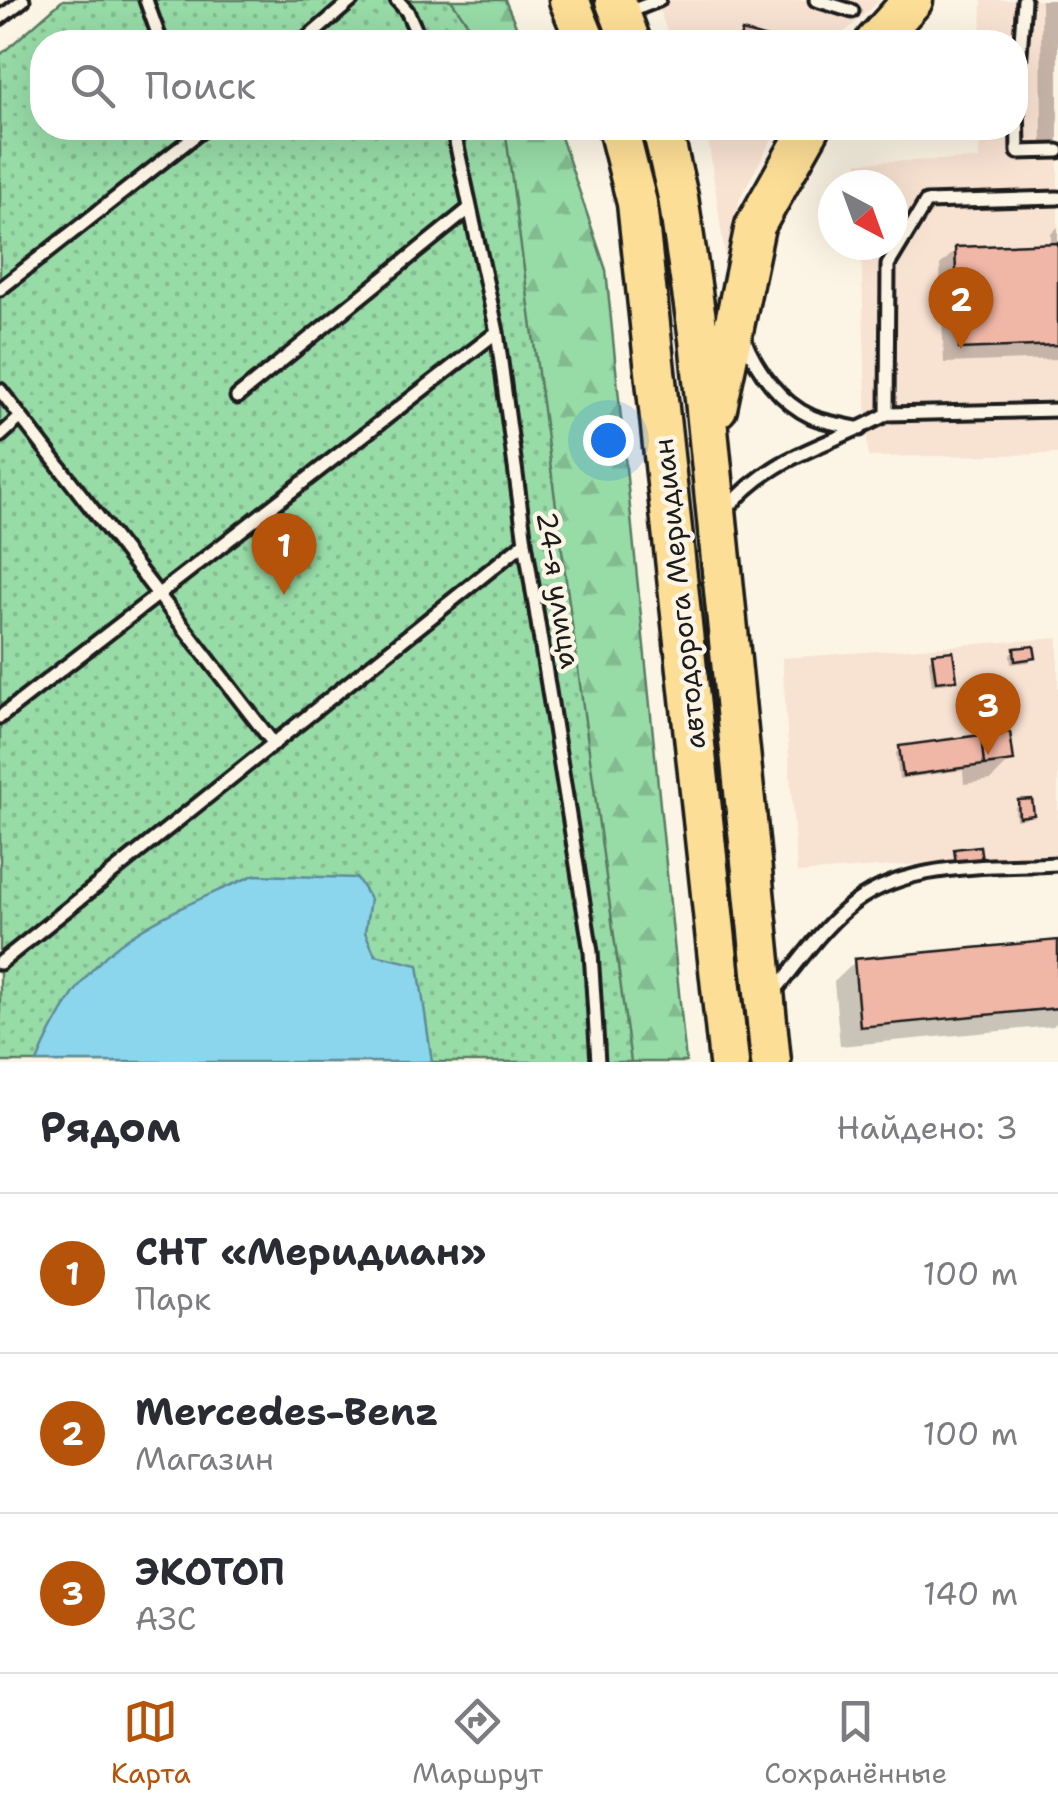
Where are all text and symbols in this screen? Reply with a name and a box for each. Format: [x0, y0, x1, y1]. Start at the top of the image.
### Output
search box [30, 30, 1028, 140]
icon: search [65, 58, 120, 113]
text: Поиск [145, 60, 256, 111]
north arrow [818, 170, 908, 260]
pin: 2 [928, 266, 994, 349]
your location [583, 415, 634, 466]
street label: автодорога Меридиан [644, 437, 714, 751]
street label: 24-я улица [528, 509, 590, 671]
pin: 1 [252, 512, 316, 595]
pin: 3 [956, 672, 1020, 755]
text: Рядом [40, 1099, 181, 1155]
text: Найдено: 3 [837, 1106, 1018, 1149]
text: СНТ «Меридиан» [135, 1226, 486, 1277]
text: 1 [65, 1252, 80, 1295]
text: 100 m [922, 1252, 1018, 1295]
text: Парк [135, 1277, 211, 1320]
text: Mercedes-Benz [135, 1386, 439, 1437]
text: 2 [61, 1412, 84, 1455]
text: 100 m [922, 1412, 1018, 1455]
text: Магазин [135, 1437, 274, 1480]
text: ЭКОТОП [135, 1546, 285, 1597]
text: 3 [61, 1572, 84, 1615]
text: 140 m [923, 1572, 1018, 1615]
text: АЗС [135, 1597, 196, 1640]
tab: Карта [111, 1694, 191, 1792]
tab: Маршрут [412, 1694, 543, 1792]
tab: Сохранённые [764, 1694, 947, 1792]

